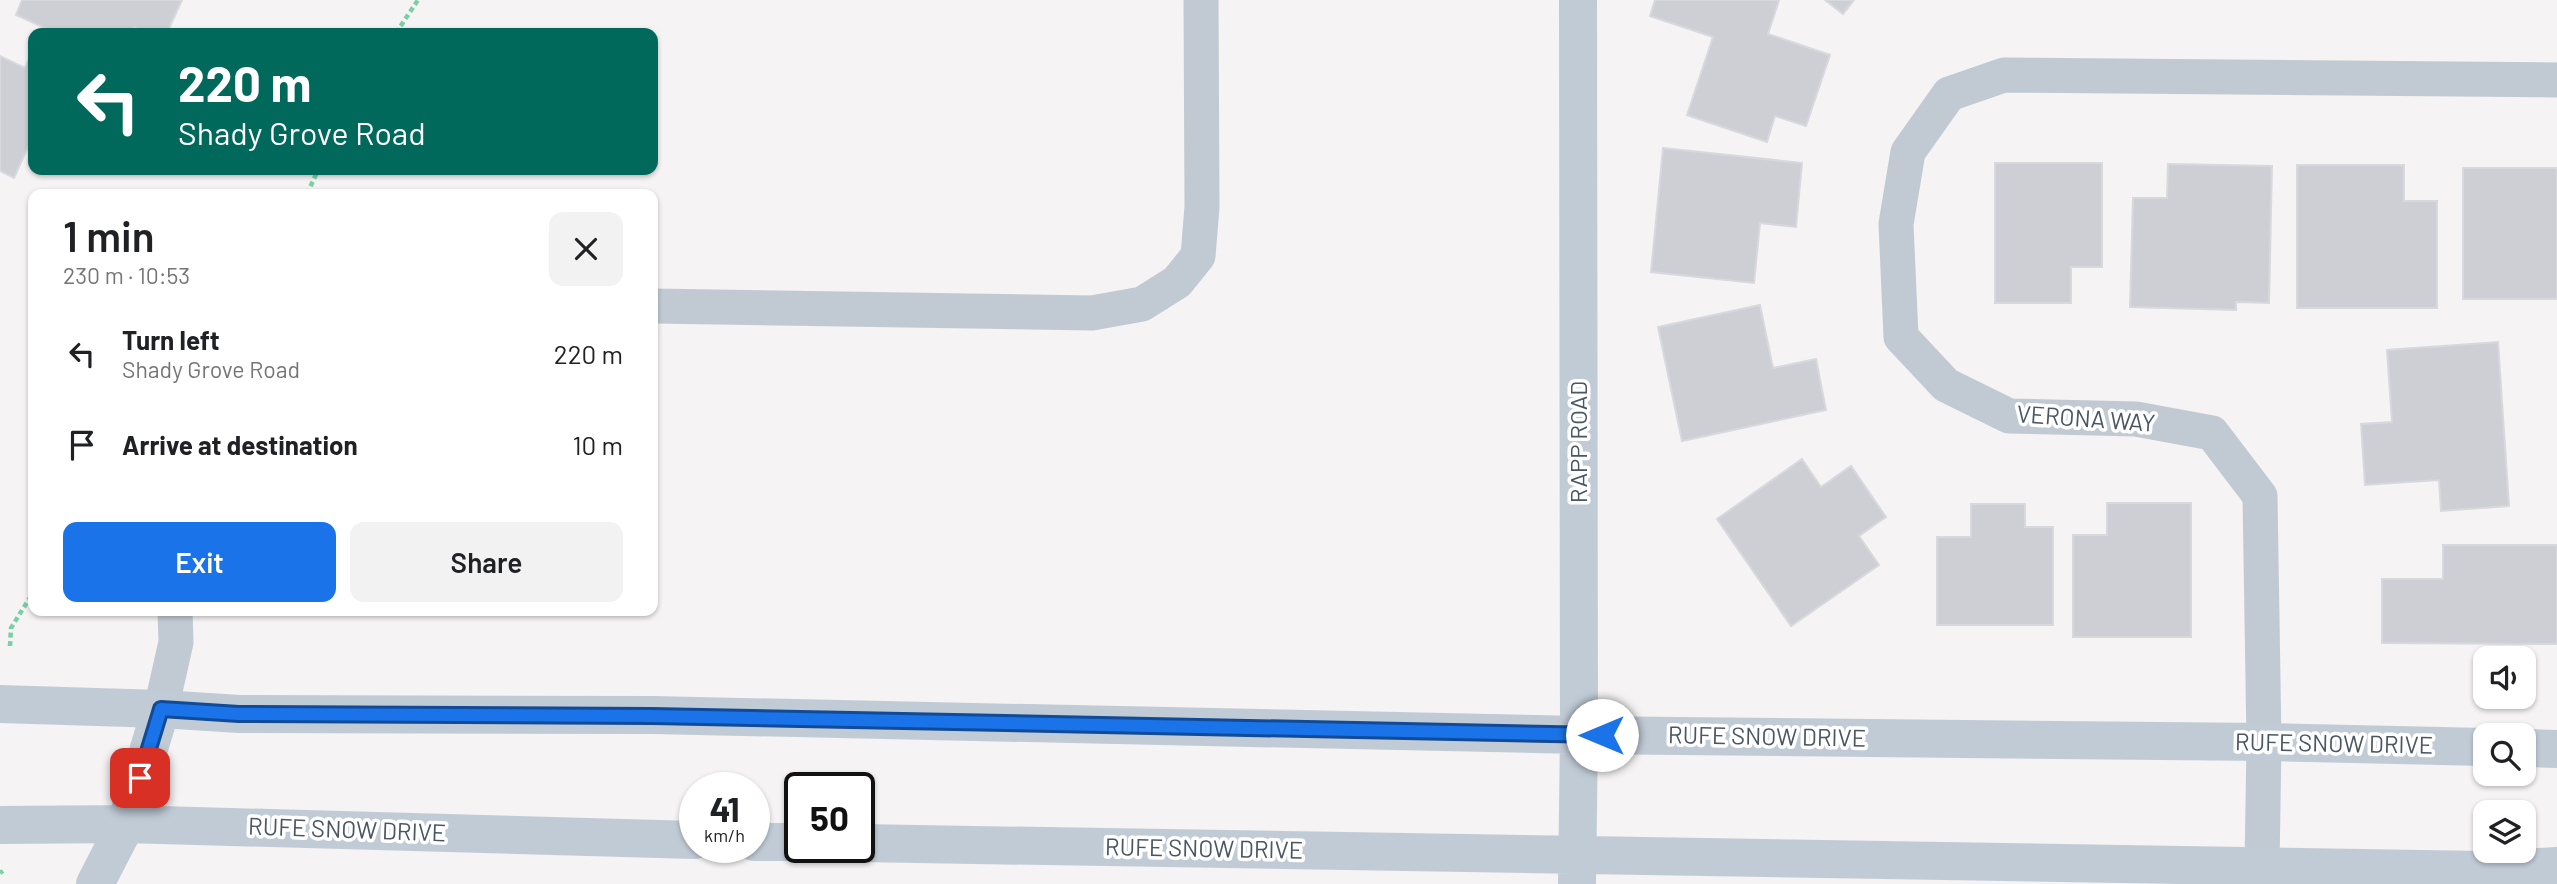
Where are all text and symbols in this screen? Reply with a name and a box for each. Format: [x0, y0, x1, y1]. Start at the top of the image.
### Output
text: 220 m [178, 53, 312, 112]
icon: left [63, 56, 154, 147]
text: Shady Grove Road [178, 113, 426, 151]
text: 1 min [63, 210, 155, 260]
button: close [549, 212, 623, 286]
text: 230 m · 10:53 [63, 261, 190, 289]
text: Turn left [122, 324, 220, 355]
icon: left [63, 335, 101, 373]
text: 220 m [554, 338, 623, 369]
text: Shady Grove Road [122, 355, 300, 383]
street label: RAPP ROAD [1563, 381, 1592, 503]
street label: VERONA WAY [2016, 398, 2156, 437]
icon: arrive [63, 426, 101, 464]
text: Arrive at destination [122, 429, 358, 460]
text: 10 m [573, 429, 623, 460]
button: Exit [63, 522, 336, 602]
button: Share [350, 522, 623, 602]
map controls [2473, 646, 2536, 863]
button: sound [2473, 646, 2536, 709]
position arrow [1565, 698, 1639, 772]
street label: RUFE SNOW DRIVE [1668, 719, 1866, 752]
button: search [2473, 723, 2536, 786]
street label: RUFE SNOW DRIVE [2235, 726, 2433, 759]
pin [110, 748, 170, 808]
icon: arrive [121, 759, 159, 797]
speed limit sign: 50 [784, 772, 875, 863]
text: 41 [709, 787, 740, 829]
button: layers [2473, 800, 2536, 863]
street label: RUFE SNOW DRIVE [248, 811, 447, 846]
text: km/h [704, 824, 745, 846]
street label: RUFE SNOW DRIVE [1105, 831, 1303, 864]

